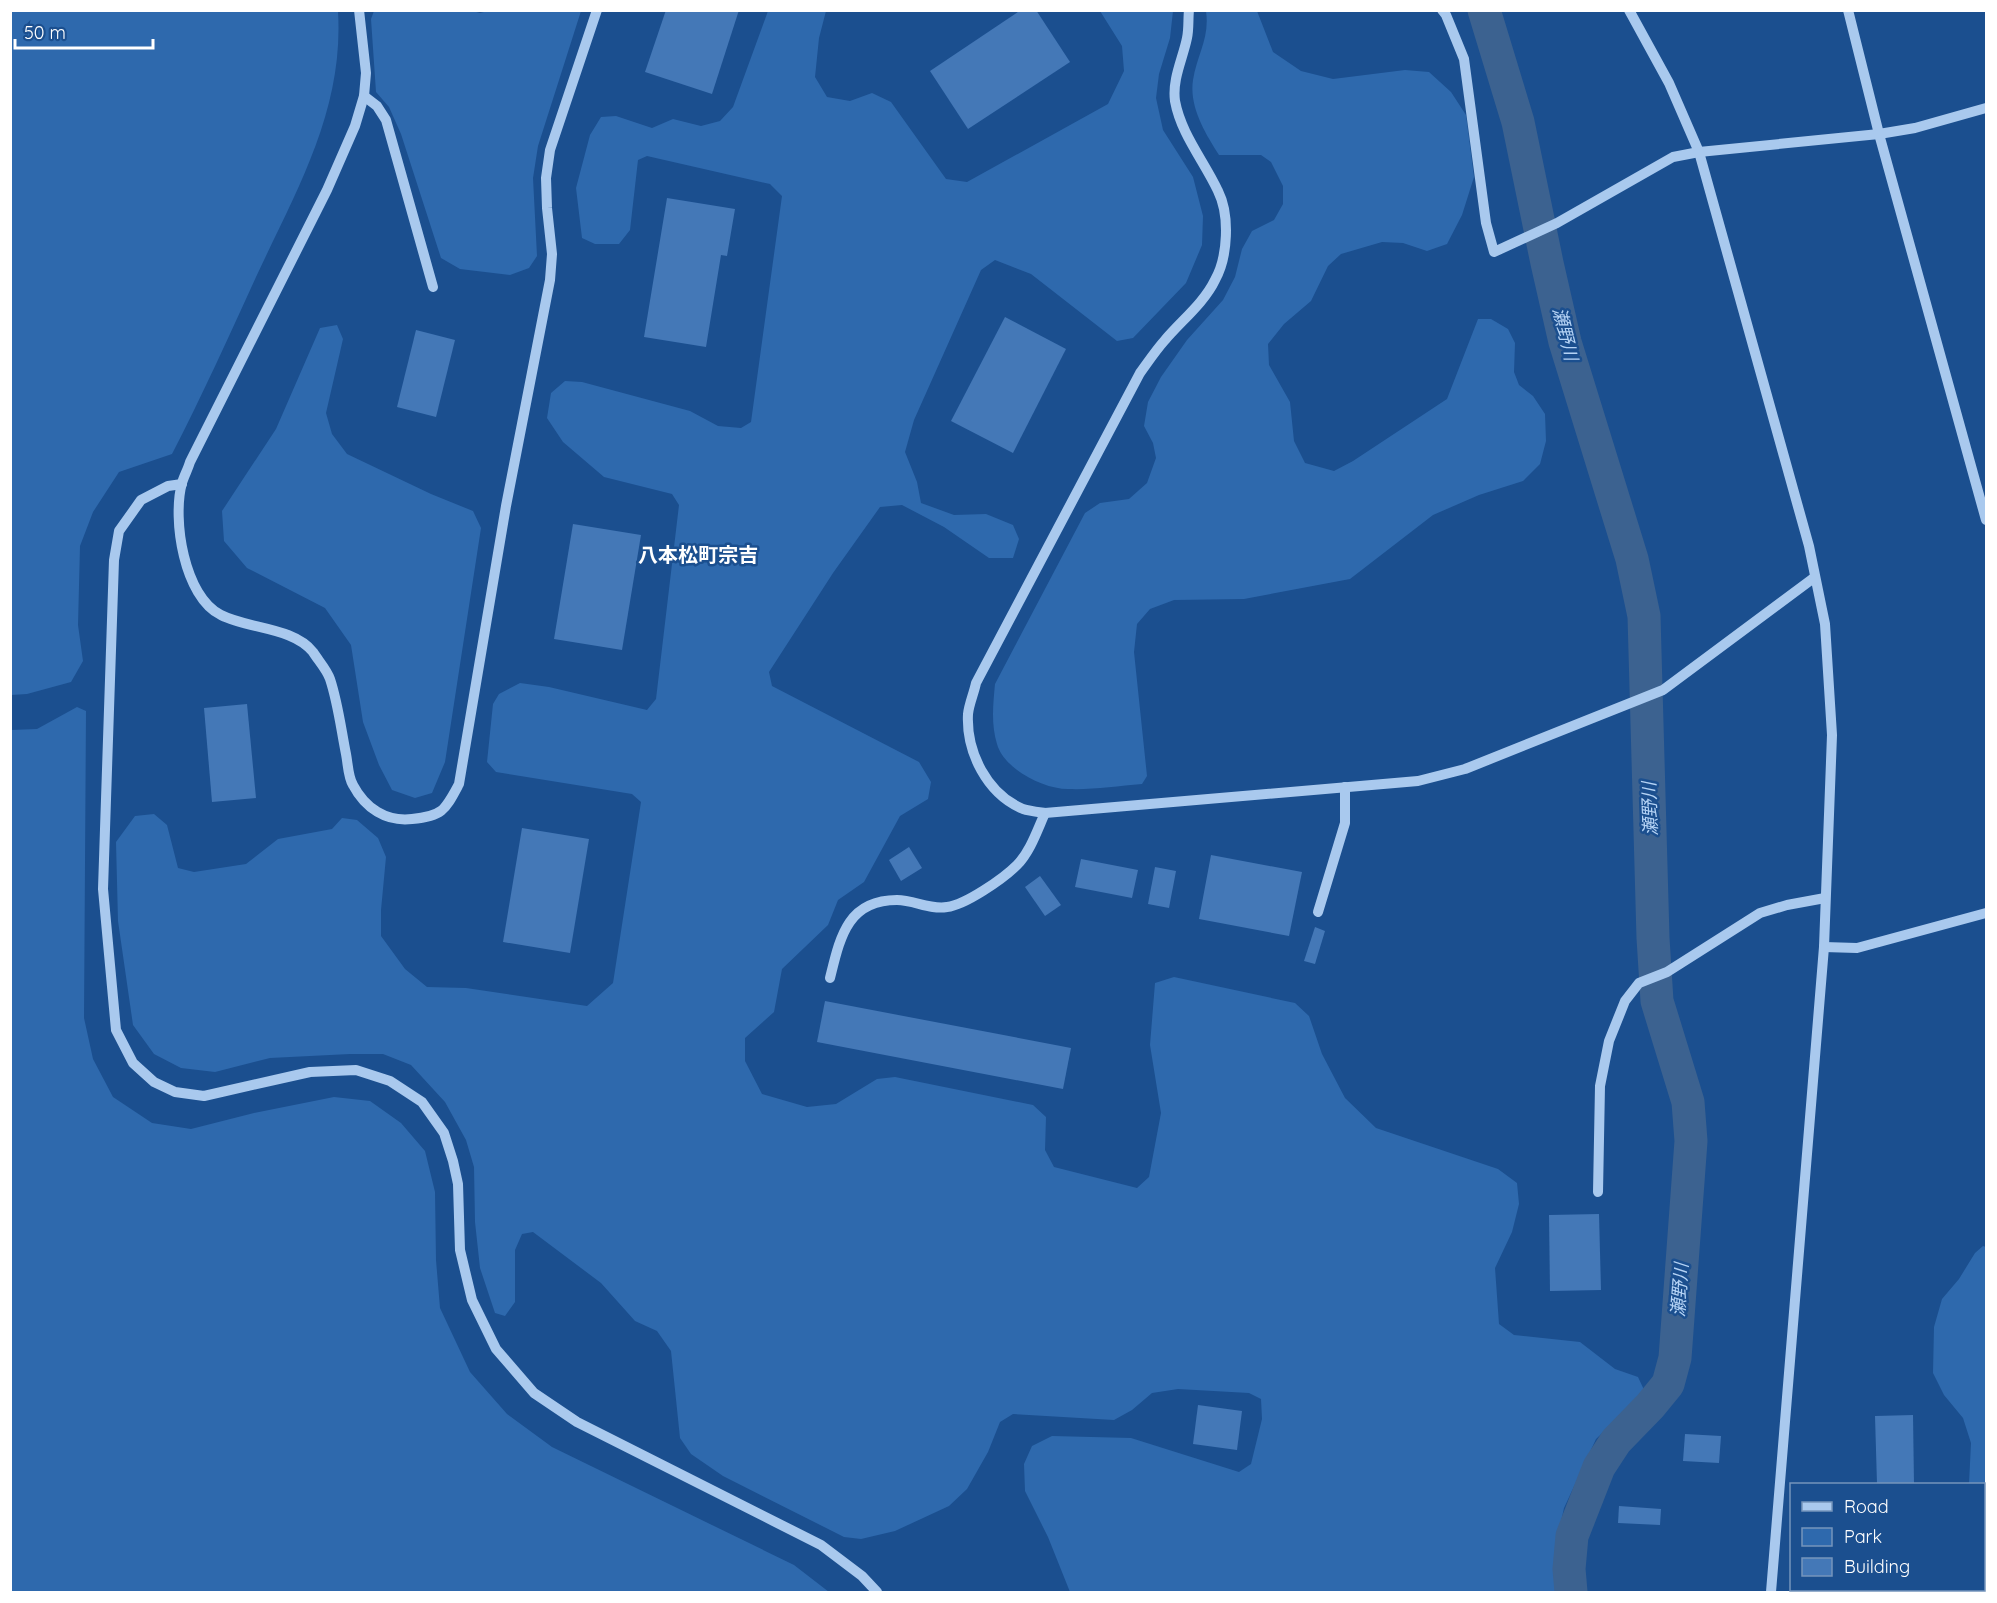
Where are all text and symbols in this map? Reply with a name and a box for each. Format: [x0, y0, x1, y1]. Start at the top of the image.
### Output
scale bar [15, 12, 153, 50]
text: 50 m [24, 21, 66, 44]
water label: 瀬野川 [1548, 305, 1584, 365]
district label: 八本松町宗吉 [638, 542, 758, 567]
water label: 瀬野川 [1637, 780, 1662, 836]
water label: 瀬野川 [1666, 1260, 1693, 1318]
legend [1790, 1483, 1985, 1591]
text: Road [1844, 1495, 1889, 1518]
text: Park [1844, 1525, 1882, 1548]
text: Building [1844, 1555, 1910, 1578]

